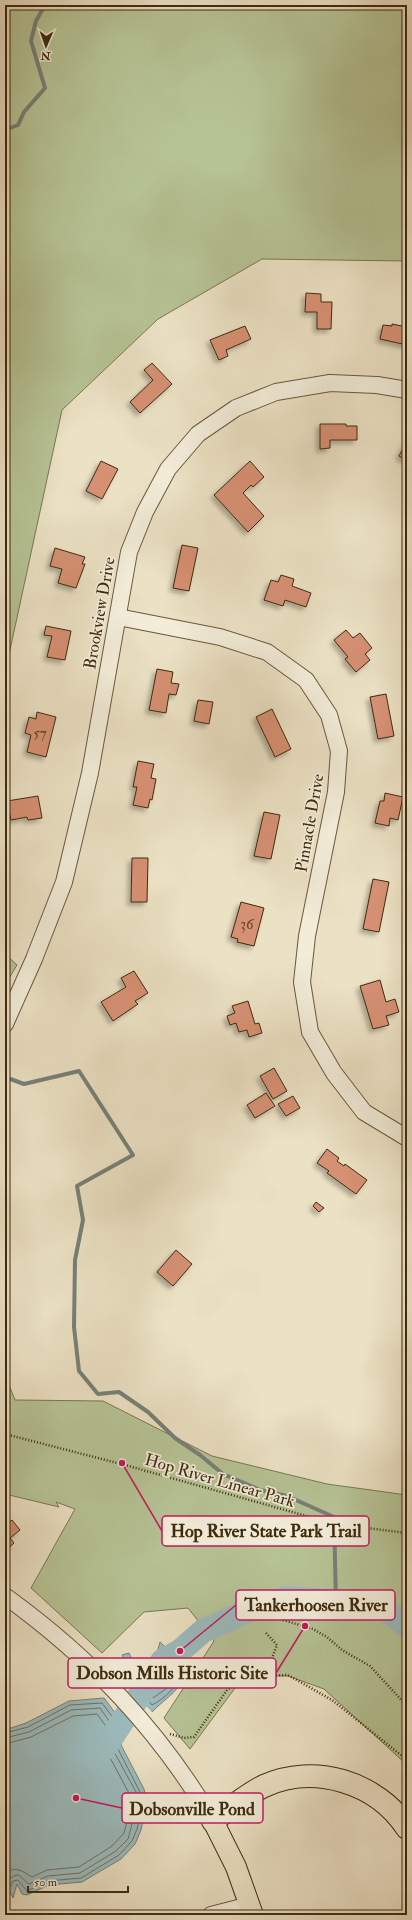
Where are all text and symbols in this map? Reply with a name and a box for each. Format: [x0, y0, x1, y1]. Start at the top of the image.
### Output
north arrow [26, 26, 66, 66]
text: N [39, 49, 52, 62]
street label: Brookview Drive [79, 555, 120, 671]
house number: 57 [33, 724, 47, 743]
street label: Pinnacle Drive [290, 772, 328, 874]
house number: 36 [240, 915, 255, 934]
street label: Hop River Linear Park [142, 1449, 297, 1513]
callout: Hop River State Park Trail [162, 1516, 369, 1546]
text: Hop River State Park Trail [170, 1520, 362, 1543]
callout: Tankerhoosen River [236, 1590, 395, 1620]
text: Tankerhoosen River [243, 1594, 388, 1617]
callout: Dobson Mills Historic Site [68, 1658, 276, 1688]
text: Dobson Mills Historic Site [76, 1662, 268, 1685]
callout: Dobsonville Pond [122, 1793, 263, 1823]
text: Dobsonville Pond [129, 1798, 255, 1821]
scale bar [28, 1868, 128, 1894]
text: 50 m [34, 1875, 58, 1890]

